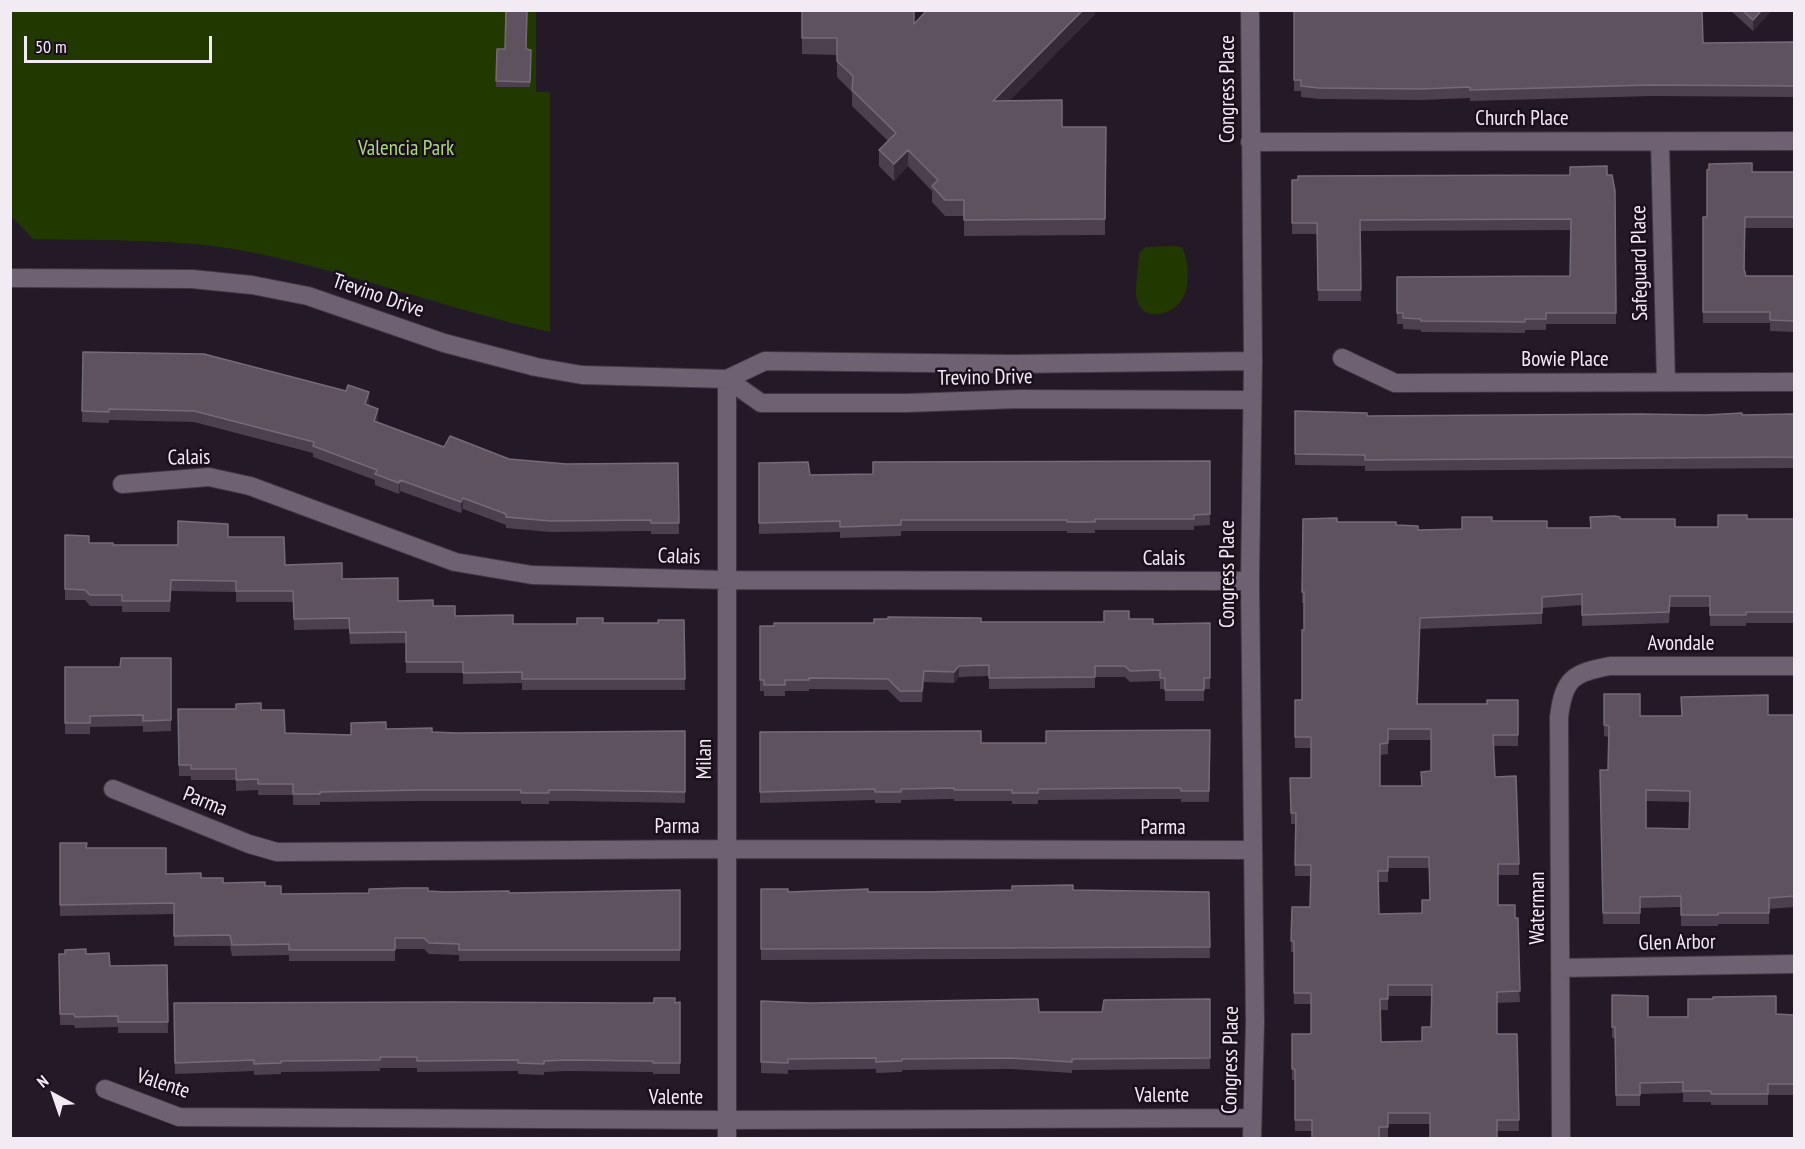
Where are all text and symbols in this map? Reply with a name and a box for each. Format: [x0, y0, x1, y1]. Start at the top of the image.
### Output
scale bar [27, 24, 214, 62]
text: 50 m [35, 35, 67, 58]
street label: Congress Place [1215, 35, 1241, 143]
street label: Church Place [1475, 106, 1569, 132]
park label: Valencia Park [358, 136, 454, 162]
street label: Safeguard Place [1626, 205, 1654, 321]
street label: Trevino Drive [329, 269, 427, 323]
street label: Bowie Place [1521, 347, 1609, 373]
street label: Trevino Drive [937, 365, 1033, 391]
street label: Calais [167, 445, 211, 471]
street label: Congress Place [1215, 520, 1241, 628]
street label: Calais [657, 544, 701, 570]
street label: Calais [1143, 546, 1185, 572]
street label: Avondale [1648, 631, 1714, 657]
street label: Milan [692, 739, 718, 779]
street label: Parma [179, 782, 231, 822]
street label: Parma [654, 814, 700, 840]
street label: Parma [1140, 815, 1186, 841]
street label: Waterman [1525, 871, 1551, 945]
street label: Glen Arbor [1638, 930, 1716, 956]
street label: Congress Place [1217, 1006, 1245, 1114]
street label: Valente [133, 1064, 193, 1104]
north arrow [24, 1065, 84, 1125]
text: N [33, 1071, 52, 1092]
street label: Valente [1135, 1083, 1189, 1109]
street label: Valente [649, 1085, 703, 1111]

